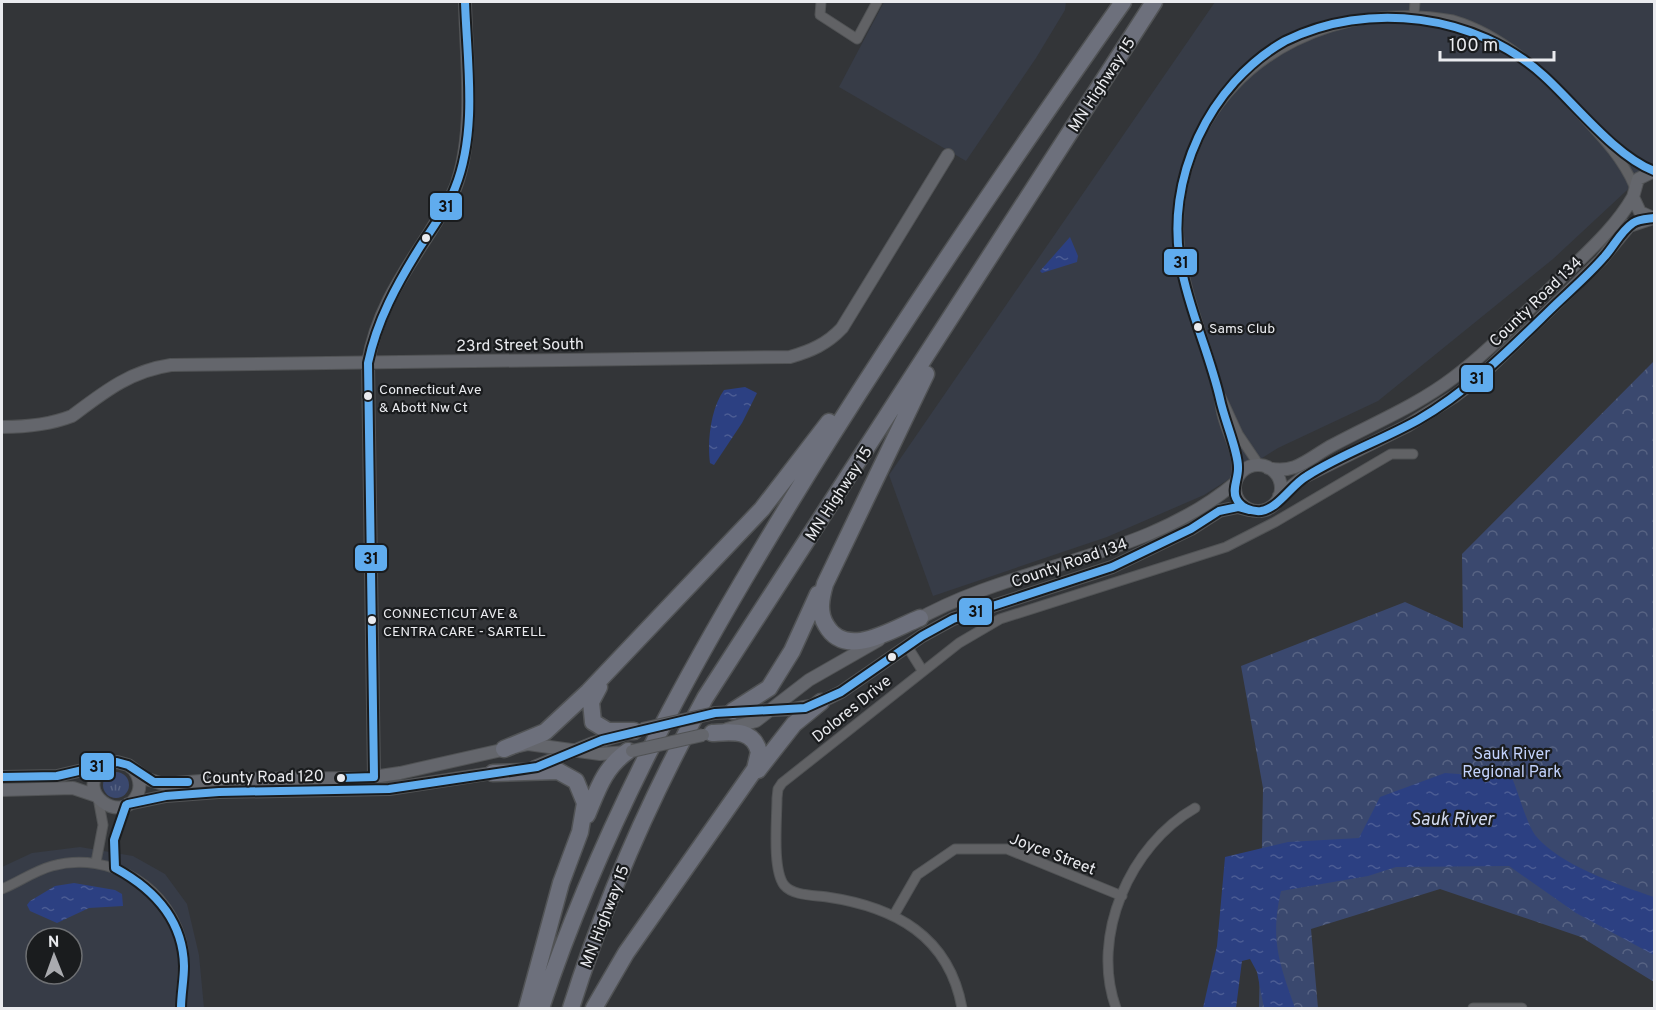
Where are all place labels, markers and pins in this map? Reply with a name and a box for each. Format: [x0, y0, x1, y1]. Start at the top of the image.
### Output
unlabelled marker [420, 232, 432, 244]
marker: Sams Club [1192, 321, 1204, 333]
place label: Sams Club [1209, 321, 1275, 338]
place label: Connecticut Ave & Abott Nw Ct [379, 382, 481, 417]
marker: Connecticut Ave & Abott Nw Ct [362, 390, 374, 402]
place label: CONNECTICUT AVE & CENTRA CARE - SARTELL [383, 606, 546, 641]
marker: CONNECTICUT AVE & CENTRA CARE - SARTELL [366, 614, 378, 626]
unlabelled marker [886, 651, 898, 663]
unlabelled marker [335, 772, 347, 784]

